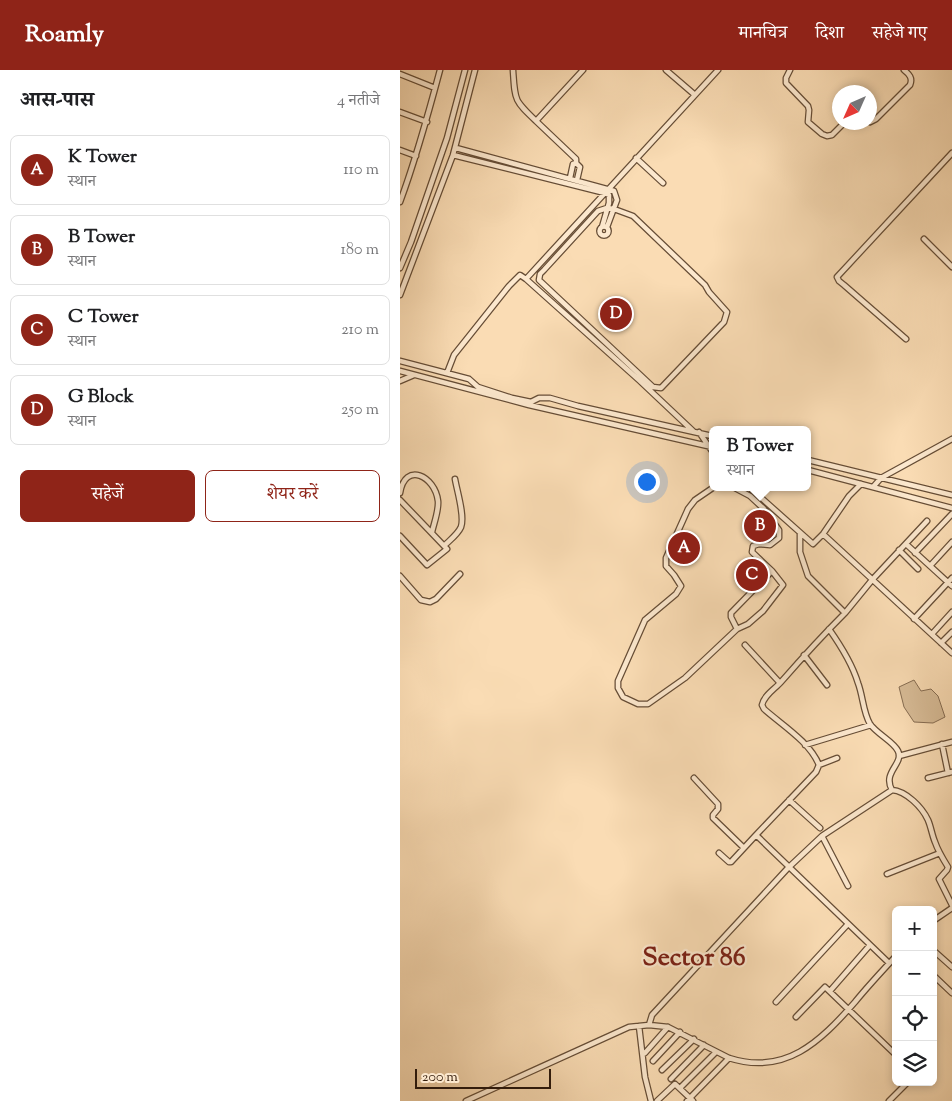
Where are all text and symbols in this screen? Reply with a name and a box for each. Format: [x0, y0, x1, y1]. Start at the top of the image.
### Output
text: Roamly [25, 18, 104, 52]
text: मानचित्र [739, 21, 787, 47]
text: दिशा [815, 21, 844, 47]
text: सहेजे गए [872, 21, 927, 47]
north arrow [832, 85, 877, 130]
text: आस-पास [20, 86, 94, 116]
text: 4 नतीजे [337, 90, 380, 113]
text: K Tower [68, 144, 137, 171]
text: A [31, 159, 44, 182]
text: 110 m [343, 159, 379, 182]
text: स्थान [68, 171, 96, 194]
text: B Tower [68, 224, 135, 251]
text: B [32, 239, 42, 262]
text: 180 m [340, 239, 379, 262]
text: स्थान [68, 251, 96, 274]
pin: D [600, 295, 632, 333]
text: C Tower [68, 304, 139, 331]
text: C [31, 319, 43, 342]
text: 210 m [341, 319, 379, 342]
text: स्थान [68, 331, 96, 354]
text: G Block [68, 384, 134, 411]
text: D [31, 399, 43, 422]
text: 250 m [341, 399, 379, 422]
text: स्थान [68, 411, 96, 434]
popup [709, 426, 811, 491]
text: B Tower [726, 433, 794, 460]
text: स्थान [726, 460, 754, 483]
your location [634, 469, 660, 495]
button: सहेजें [20, 470, 195, 522]
button: शेयर करें [205, 470, 380, 522]
pin: B [744, 507, 776, 545]
pin: A [668, 529, 700, 567]
pin: C [736, 556, 768, 594]
map controls [892, 906, 937, 1086]
button: + [892, 906, 937, 951]
district label: Sector 86 [642, 940, 746, 977]
button: − [892, 951, 937, 996]
button: locate [892, 996, 937, 1041]
button: layers [892, 1041, 937, 1086]
scale bar [415, 1066, 551, 1089]
text: 200 m [422, 1068, 458, 1088]

